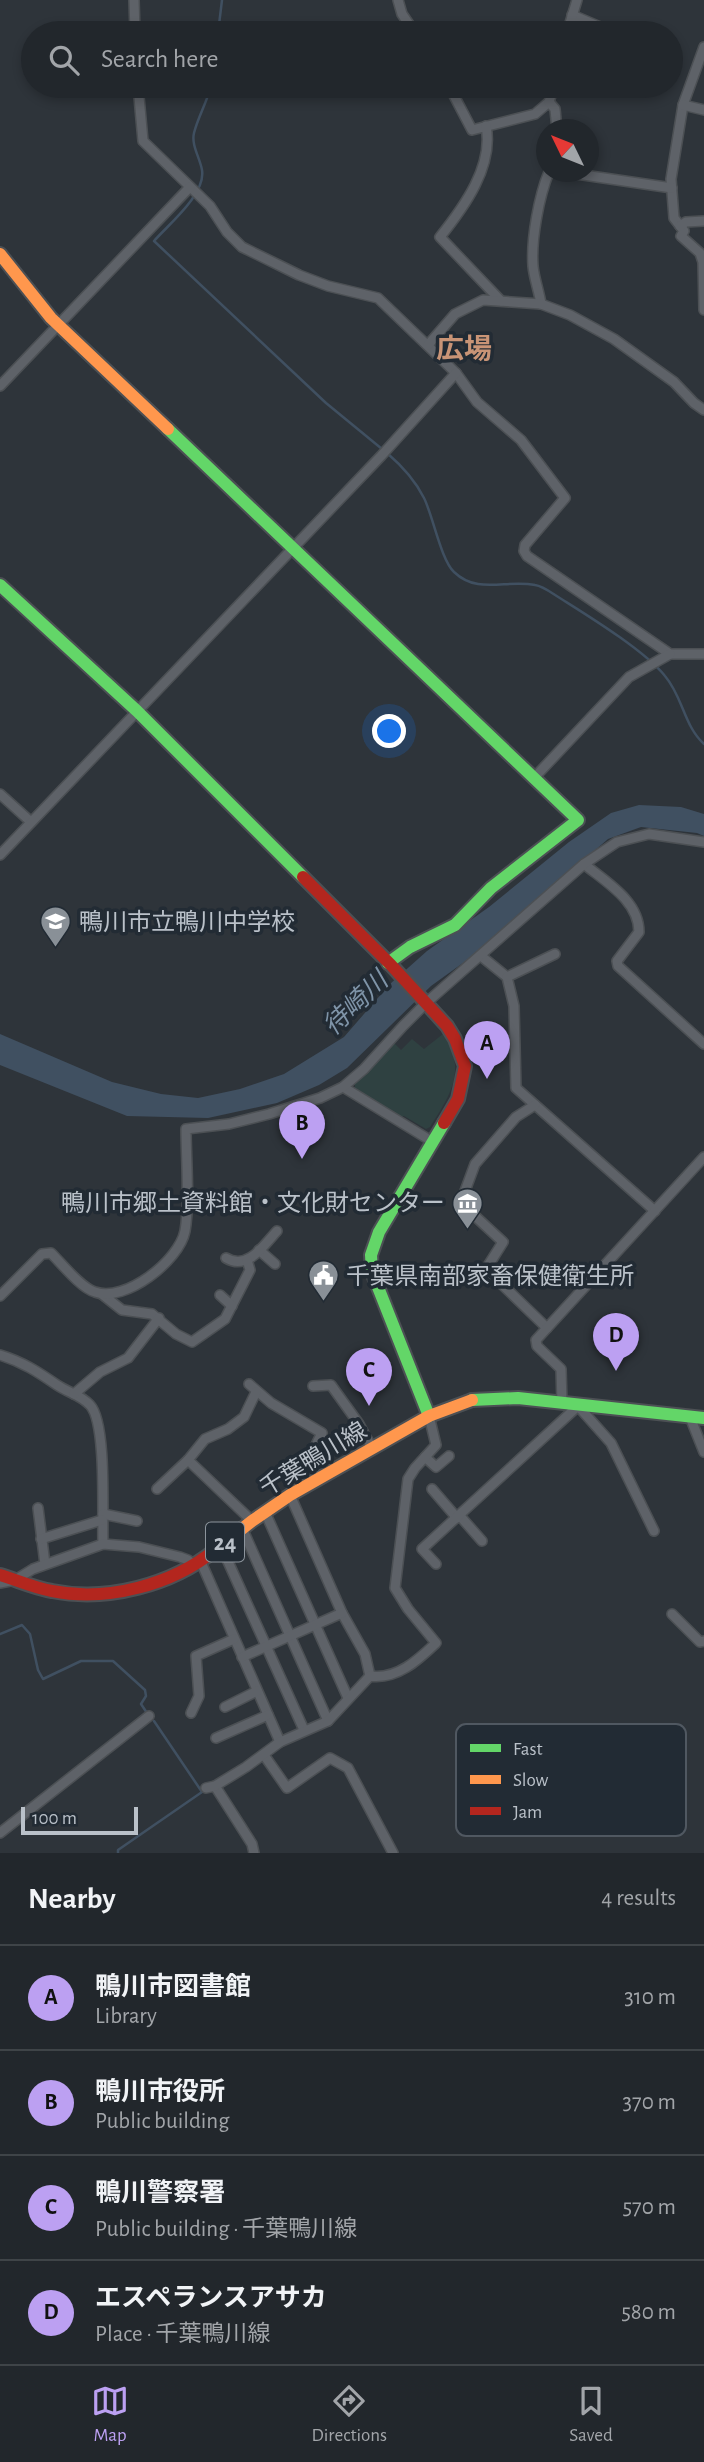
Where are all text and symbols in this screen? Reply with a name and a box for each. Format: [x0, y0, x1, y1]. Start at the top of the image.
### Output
search box [21, 21, 683, 98]
icon: search [45, 41, 83, 79]
text: Search here [101, 46, 219, 72]
north arrow [536, 119, 599, 182]
district label: 広場 [436, 334, 492, 364]
your location [372, 714, 406, 748]
school or university icon: 鴨川市立鴨川中学校 [39, 905, 73, 949]
place label: 鴨川市立鴨川中学校 [79, 909, 295, 935]
water label: 待崎川 [318, 964, 395, 1040]
pin: A [464, 1021, 510, 1079]
pin: B [279, 1101, 325, 1159]
museum icon: 鴨川市郷土資料館・文化財センター [451, 1186, 485, 1230]
place label: 鴨川市郷土資料館・文化財センター [61, 1190, 445, 1216]
public building icon: 千葉県南部家畜保健衛生所 [306, 1259, 340, 1303]
place label: 千葉県南部家畜保健衛生所 [346, 1263, 634, 1289]
pin: D [593, 1313, 639, 1371]
pin: C [346, 1348, 392, 1406]
street label: 千葉鴨川線 [255, 1417, 371, 1501]
road number: 24 [206, 1522, 244, 1562]
legend [456, 1724, 686, 1836]
text: Fast [513, 1740, 543, 1759]
text: Slow [513, 1771, 549, 1790]
text: Jam [513, 1803, 542, 1822]
scale bar [21, 1804, 138, 1836]
text: 100 m [32, 1809, 77, 1828]
text: Nearby [28, 1884, 116, 1914]
text: 4 results [601, 1887, 676, 1910]
text: 鴨川市図書館 [95, 1974, 251, 2000]
text: A [44, 1986, 58, 2009]
text: 310 m [624, 1986, 676, 2009]
text: Library [95, 2005, 157, 2028]
text: 鴨川市役所 [95, 2079, 225, 2105]
text: B [44, 2091, 58, 2114]
text: 370 m [623, 2091, 676, 2114]
text: Public building [95, 2110, 229, 2133]
text: 鴨川警察署 [95, 2180, 225, 2206]
text: C [45, 2196, 57, 2219]
text: 570 m [622, 2196, 676, 2219]
text: Public building · 千葉鴨川線 [95, 2218, 357, 2241]
text: エスペランスアサカ [95, 2285, 327, 2311]
text: D [43, 2301, 59, 2324]
text: 580 m [621, 2301, 676, 2324]
text: Place · 千葉鴨川線 [95, 2323, 271, 2346]
tab: Map [91, 2382, 129, 2447]
tab: Directions [311, 2382, 387, 2447]
tab: Saved [569, 2382, 613, 2447]

